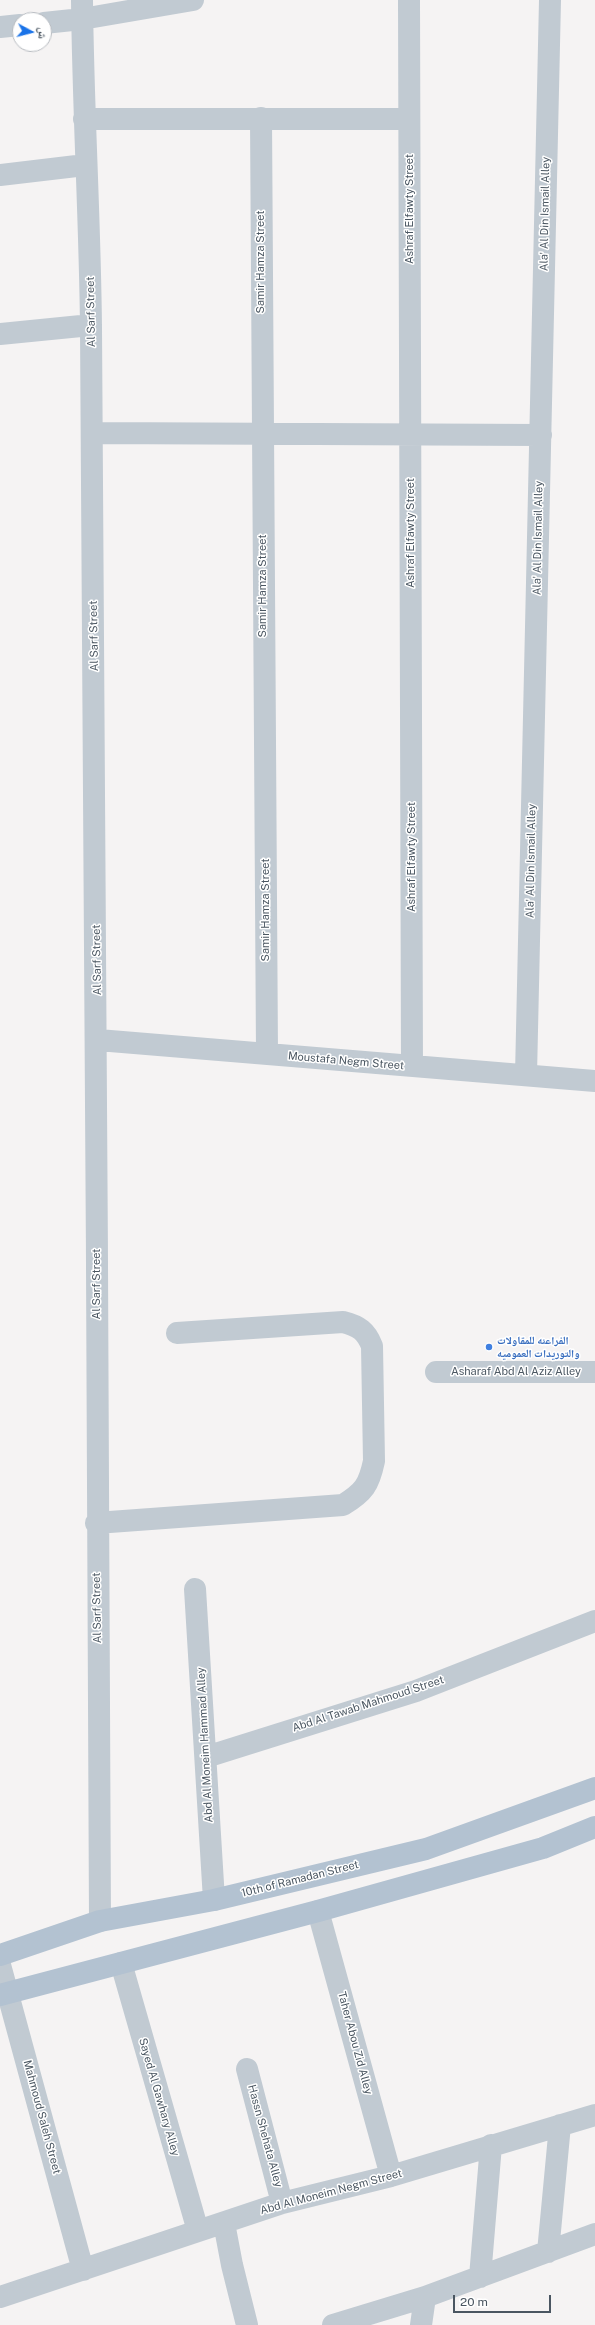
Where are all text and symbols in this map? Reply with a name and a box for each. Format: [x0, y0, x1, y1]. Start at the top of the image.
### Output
north arrow [12, 12, 52, 52]
text: ش [36, 27, 50, 40]
street label: Ashraf Elfawty Street [403, 154, 417, 264]
street label: Ala' Al Din Ismail Alley [537, 157, 553, 271]
street label: Samir Hamza Street [254, 211, 268, 313]
street label: Al Sarf Street [84, 276, 98, 348]
street label: Ashraf Elfawty Street [404, 478, 418, 588]
street label: Ala' Al Din Ismail Alley [530, 481, 546, 595]
street label: Samir Hamza Street [256, 535, 270, 637]
street label: Al Sarf Street [87, 600, 101, 672]
street label: Ashraf Elfawty Street [405, 802, 419, 912]
street label: Ala' Al Din Ismail Alley [523, 804, 539, 918]
street label: Samir Hamza Street [259, 859, 273, 961]
street label: Al Sarf Street [90, 924, 104, 996]
street label: Moustafa Negm Street [287, 1049, 405, 1073]
street label: Al Sarf Street [90, 1249, 104, 1319]
place label: الفراعنه للمقاولات والتوريدات العموميه [497, 1334, 580, 1360]
marker: الفراعنه للمقاولات والتوريدات العموميه [484, 1342, 494, 1352]
street label: Asharaf Abd Al Aziz Alley [451, 1365, 581, 1379]
street label: Al Sarf Street [90, 1572, 104, 1644]
street label: Abd Al Moneim Hammad Alley [194, 1667, 216, 1823]
street label: Abd Al Tawab Mahmoud Street [291, 1673, 445, 1735]
street label: 10th of Ramadan Street [240, 1858, 360, 1900]
street label: Taher Abou Zid Alley [335, 1990, 375, 2096]
street label: Sayed Al Gawhary Alley [136, 2036, 182, 2158]
street label: Mahmoud Saleh Street [20, 2059, 64, 2175]
street label: Hassn Shehata Alley [245, 2083, 285, 2189]
street label: Abd Al Moneim Negm Street [259, 2167, 403, 2217]
scale bar [455, 2287, 553, 2313]
text: 20 m [460, 2295, 488, 2309]

